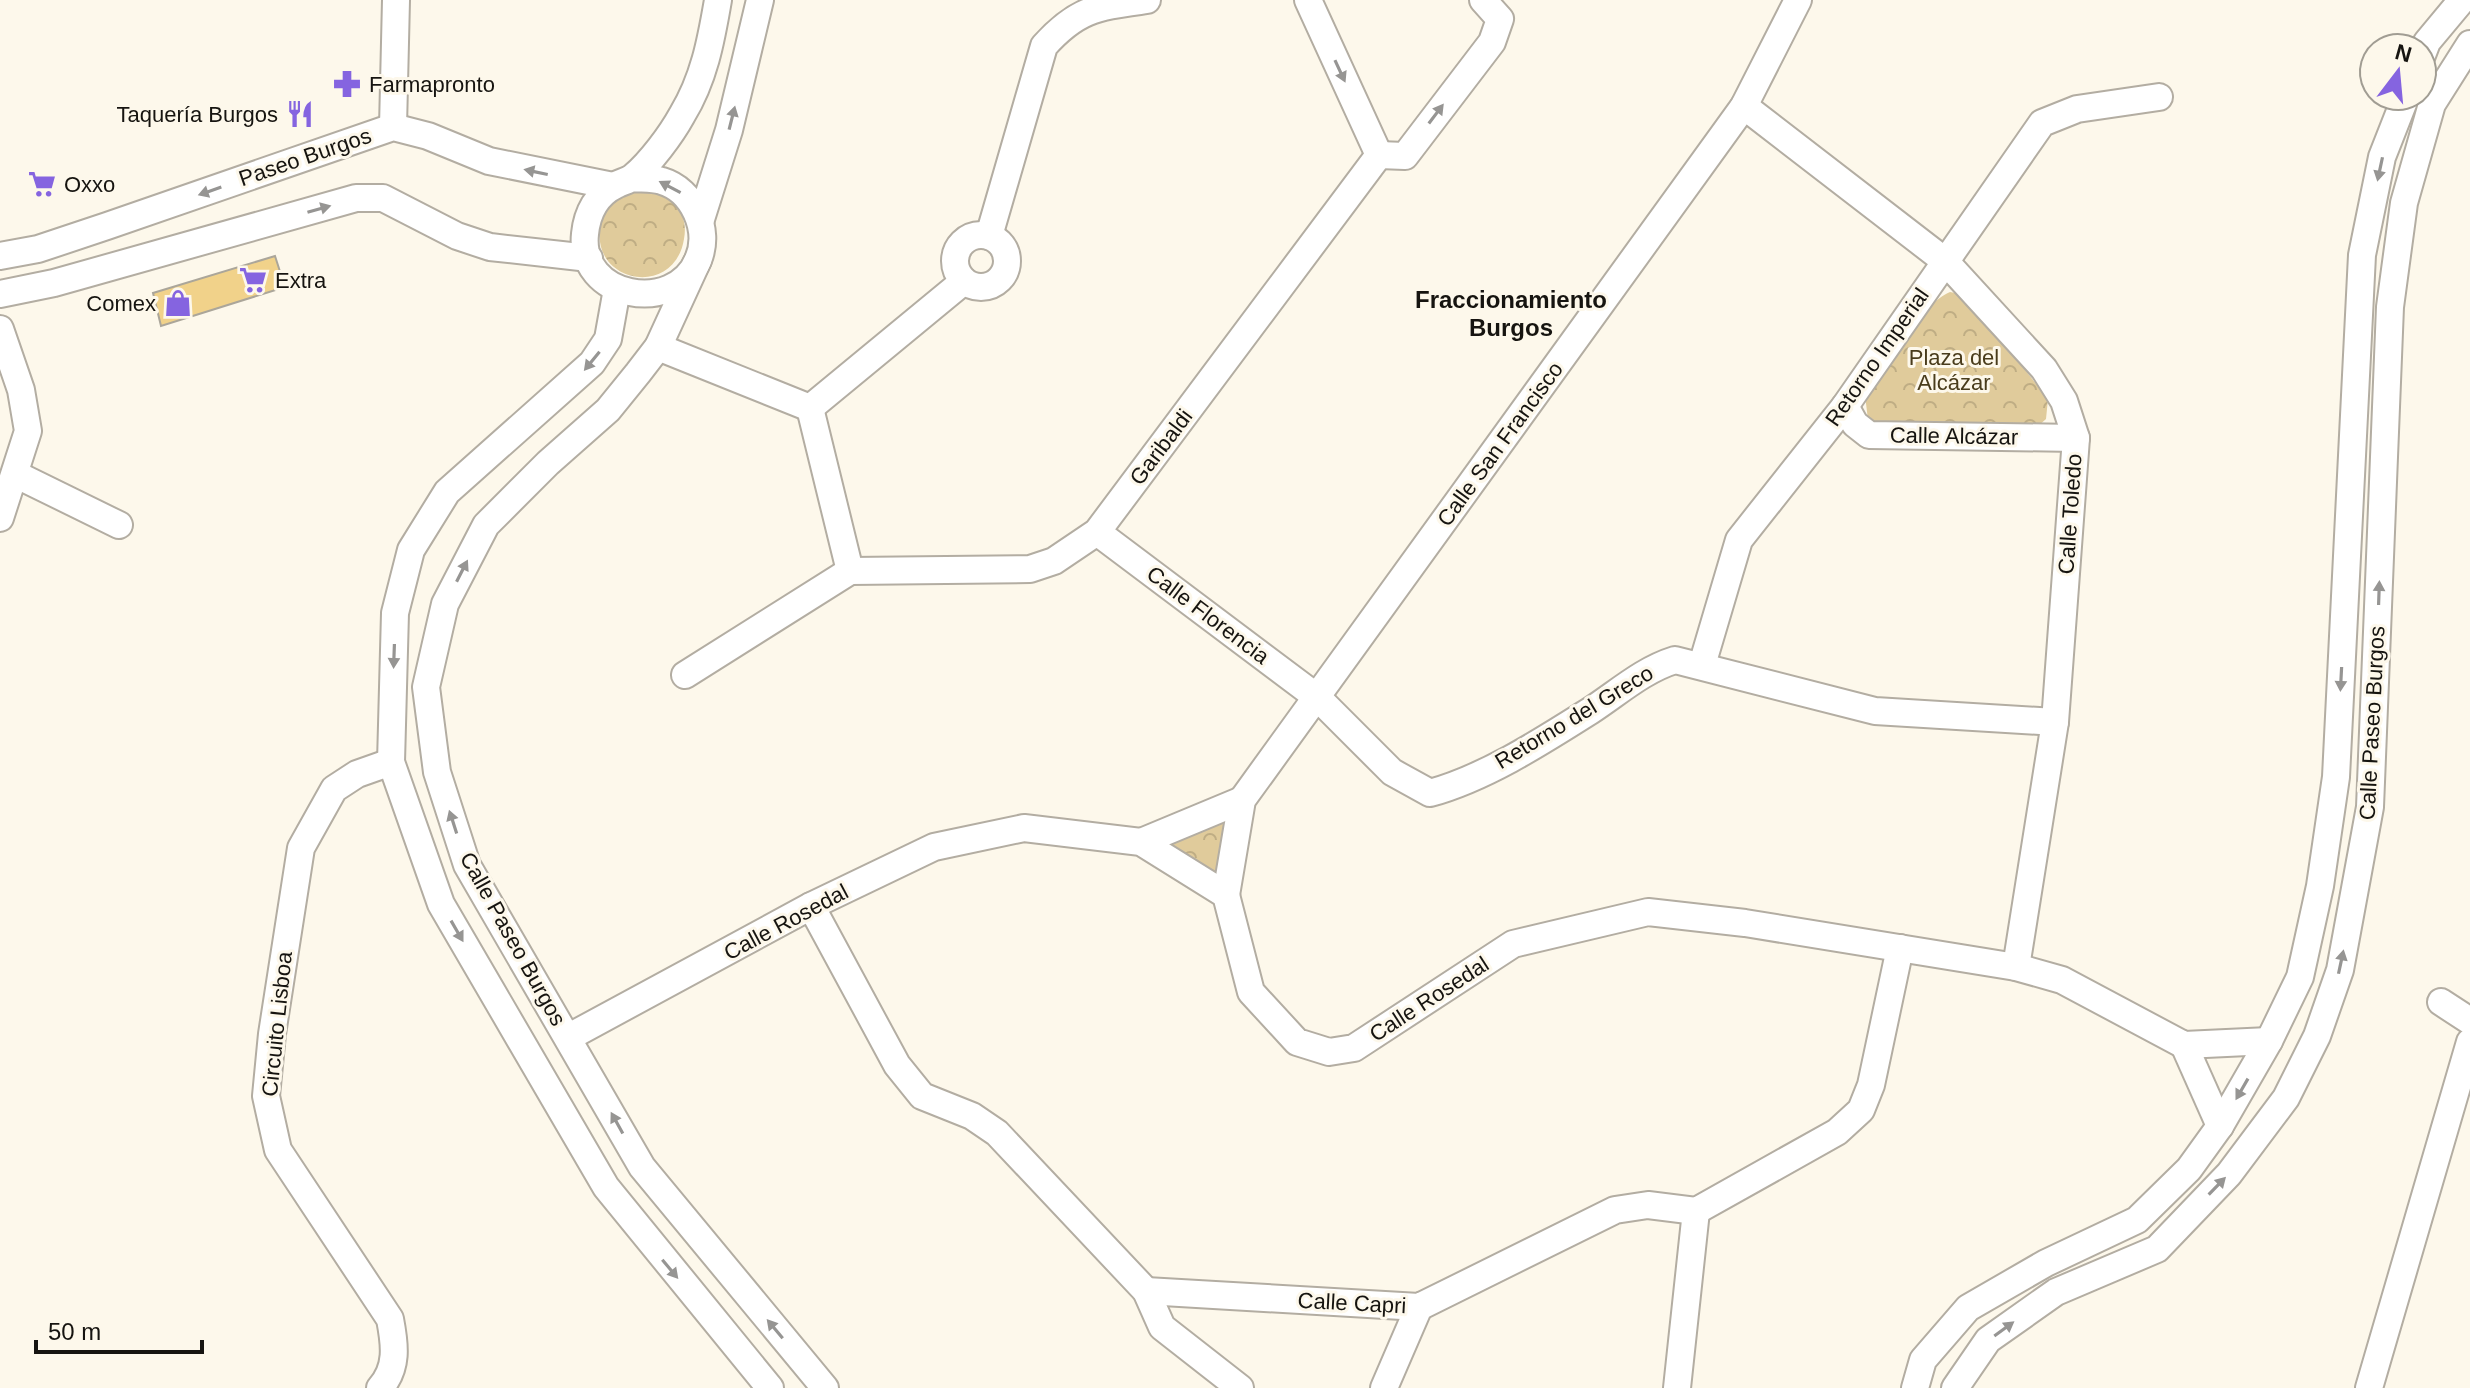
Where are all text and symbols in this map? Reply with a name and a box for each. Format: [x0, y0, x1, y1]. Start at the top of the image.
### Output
north arrow [2358, 32, 2438, 112]
text: N [2392, 39, 2414, 67]
one-way arrow [1334, 59, 1347, 83]
pharmacy icon: Farmapronto [332, 69, 362, 99]
place label: Farmapronto [369, 72, 495, 97]
restaurant icon: Taquería Burgos [285, 99, 315, 129]
place label: Taquería Burgos [117, 102, 278, 127]
one-way arrow [1428, 104, 1444, 125]
one-way arrow [726, 105, 739, 130]
street label: Paseo Burgos [236, 123, 374, 191]
one-way arrow [2373, 157, 2386, 182]
one-way arrow [523, 165, 548, 178]
supermarket icon: Oxxo [27, 169, 57, 199]
place label: Oxxo [64, 172, 115, 197]
one-way arrow [659, 180, 682, 193]
one-way arrow [198, 185, 222, 197]
one-way arrow [307, 202, 331, 215]
supermarket icon: Extra [238, 265, 268, 295]
place label: Extra [275, 268, 327, 293]
street label: Retorno Imperial [1820, 283, 1934, 431]
district label: Fraccionamiento Burgos [1415, 286, 1607, 341]
shop icon: Comex [163, 288, 193, 318]
place label: Comex [86, 291, 156, 316]
park label: Plaza del Alcázar [1909, 345, 1999, 395]
one-way arrow [584, 351, 601, 371]
street label: Calle San Francisco [1432, 357, 1568, 531]
street label: Garibaldi [1125, 404, 1197, 490]
street label: Calle Alcázar [1890, 422, 2018, 450]
street label: Calle Toledo [2053, 453, 2087, 575]
one-way arrow [455, 560, 468, 583]
street label: Calle Florencia [1142, 561, 1275, 670]
one-way arrow [2372, 579, 2385, 605]
street label: Calle Paseo Burgos [2354, 625, 2390, 821]
one-way arrow [388, 644, 400, 669]
street label: Retorno del Greco [1491, 660, 1657, 774]
one-way arrow [2334, 667, 2347, 692]
one-way arrow [446, 809, 458, 833]
street label: Calle Paseo Burgos [455, 848, 571, 1030]
street label: Calle Rosedal [720, 879, 852, 965]
one-way arrow [450, 920, 464, 942]
one-way arrow [2335, 949, 2348, 974]
street label: Circuito Lisboa [257, 950, 297, 1098]
street label: Calle Rosedal [1365, 951, 1493, 1047]
one-way arrow [2235, 1078, 2249, 1100]
one-way arrow [610, 1112, 624, 1134]
one-way arrow [2208, 1177, 2226, 1196]
one-way arrow [661, 1259, 678, 1279]
street label: Calle Capri [1297, 1288, 1407, 1318]
scale bar [36, 1304, 202, 1354]
text: 50 m [48, 1318, 101, 1345]
one-way arrow [767, 1319, 784, 1339]
one-way arrow [1994, 1322, 2015, 1337]

